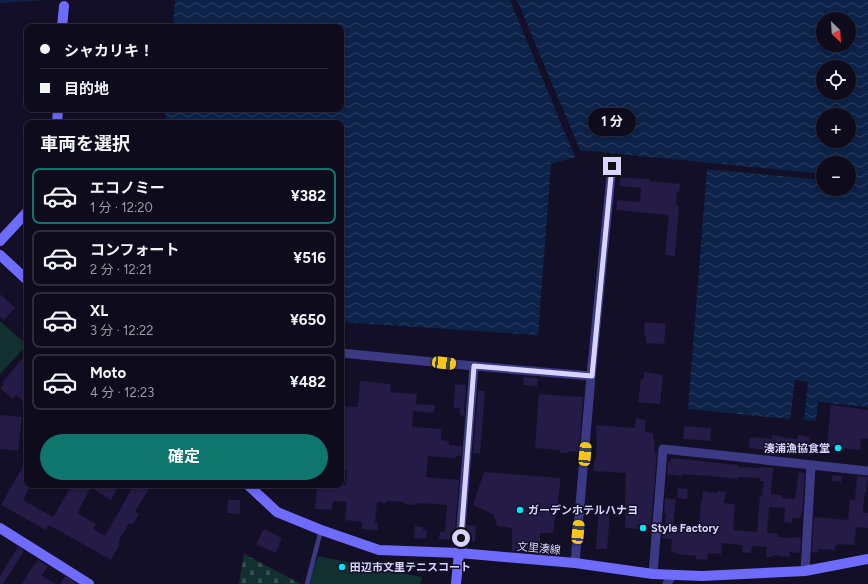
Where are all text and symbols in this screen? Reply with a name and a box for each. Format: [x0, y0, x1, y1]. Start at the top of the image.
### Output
north arrow [816, 12, 856, 52]
map controls [816, 12, 856, 196]
text: シャカリキ！ [64, 42, 154, 60]
button: locate [816, 60, 856, 100]
text: 目的地 [64, 80, 109, 98]
callout: 1 分 [588, 108, 636, 136]
button: + [816, 108, 856, 148]
text: 1 分 [601, 114, 623, 129]
text: 車両を選択 [40, 133, 130, 155]
button: − [816, 156, 856, 196]
route end [603, 157, 621, 175]
icon: car [42, 178, 78, 214]
text: エコノミー [90, 179, 165, 197]
text: ¥382 [291, 187, 326, 205]
text: 1 分 · 12:20 [90, 200, 153, 215]
icon: car [42, 240, 78, 276]
text: コンフォート [90, 241, 180, 259]
text: ¥516 [293, 249, 326, 267]
text: 2 分 · 12:21 [90, 262, 152, 277]
icon: car [42, 302, 78, 338]
text: XL [90, 302, 108, 320]
text: ¥650 [290, 311, 326, 329]
text: 3 分 · 12:22 [90, 323, 153, 338]
car [431, 356, 457, 370]
icon: car [42, 364, 78, 400]
text: Moto [90, 364, 126, 382]
text: ¥482 [290, 373, 326, 391]
text: 4 分 · 12:23 [90, 385, 154, 400]
button: 確定 [40, 434, 328, 480]
car [578, 442, 592, 466]
place label: 湊浦漁協食堂 [764, 442, 830, 455]
marker: 湊浦漁協食堂 [833, 443, 843, 453]
place label: ガーデンホテルハナヨ [528, 504, 638, 517]
marker: ガーデンホテルハナヨ [515, 505, 525, 515]
car [571, 520, 585, 544]
place label: Style Factory [651, 522, 720, 535]
marker: Style Factory [638, 523, 648, 533]
route start [452, 529, 470, 547]
street label: 文里湊線 [516, 540, 561, 557]
place label: 田辺市文里テニスコート [350, 561, 471, 574]
marker: 田辺市文里テニスコート [337, 562, 347, 572]

